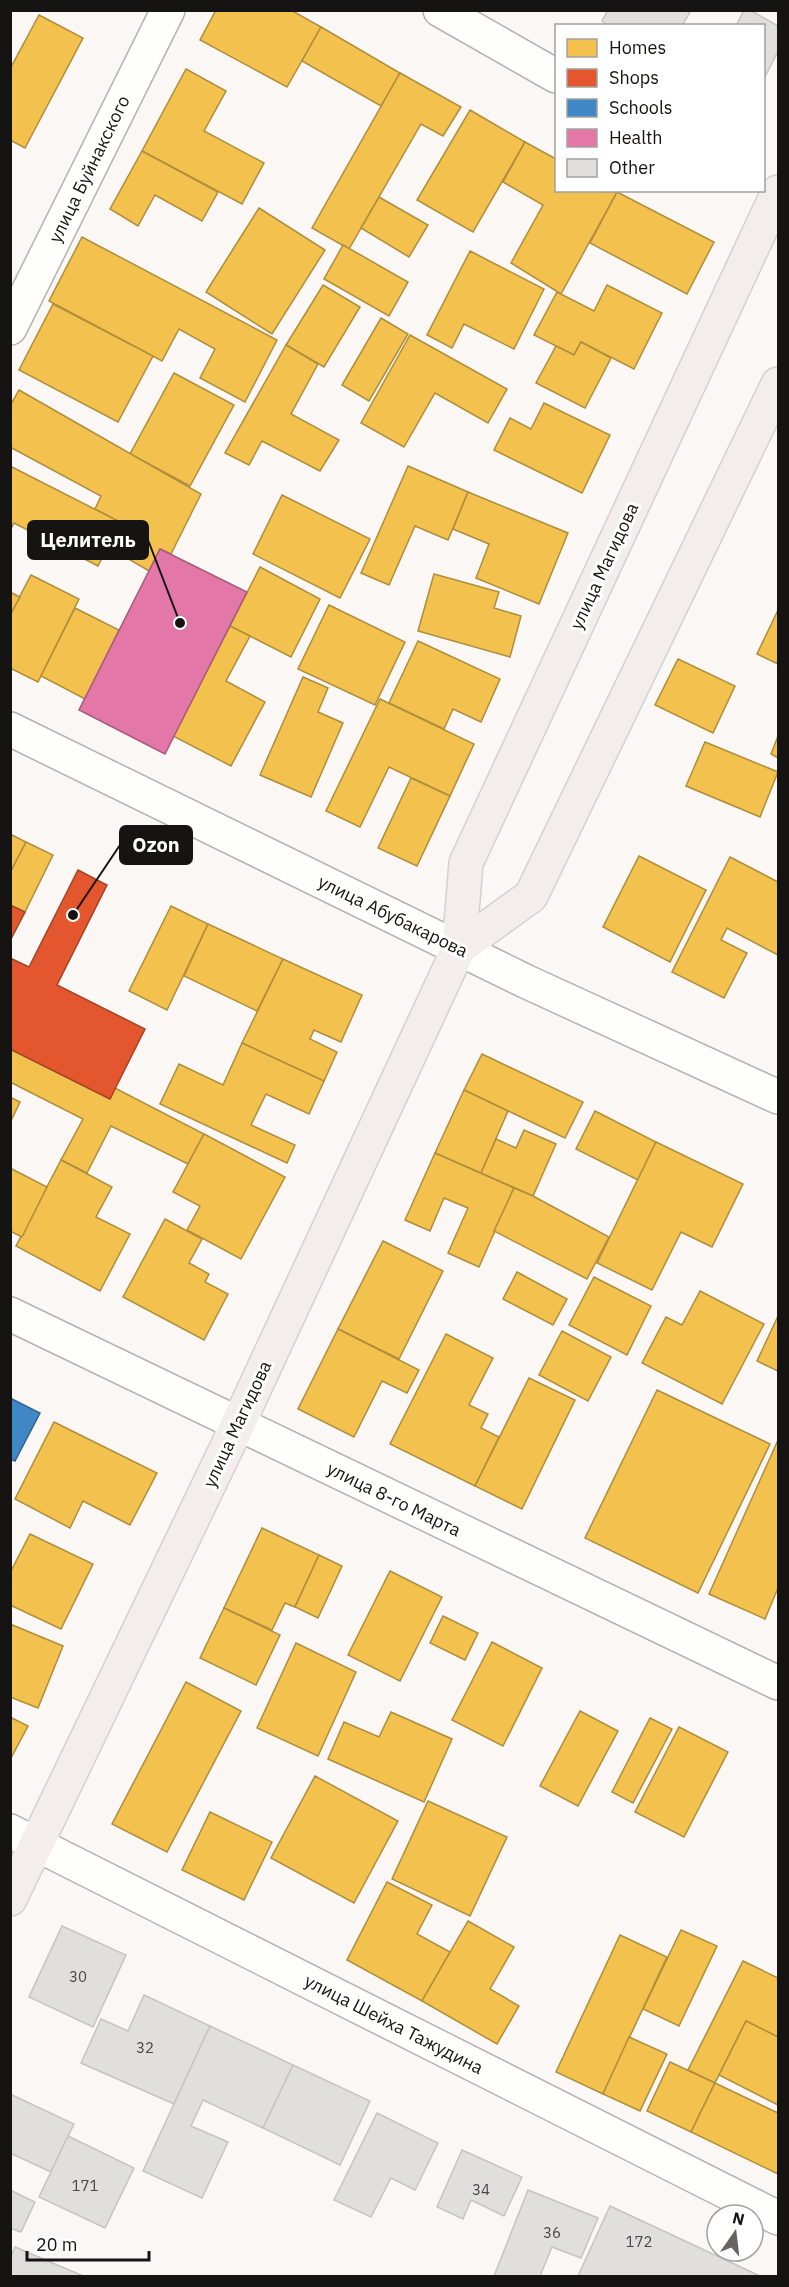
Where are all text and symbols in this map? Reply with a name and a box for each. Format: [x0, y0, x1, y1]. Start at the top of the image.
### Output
legend [555, 24, 765, 192]
text: Homes [609, 36, 666, 59]
text: Shops [609, 66, 659, 89]
street label: улица Буйнакского [43, 92, 135, 246]
text: Schools [609, 96, 673, 119]
text: Health [609, 126, 663, 149]
text: Other [609, 156, 655, 179]
street label: улица Магидова [565, 499, 644, 633]
callout: Целитель [28, 521, 148, 559]
text: Целитель [40, 526, 136, 553]
callout: Ozon [120, 826, 192, 864]
text: Ozon [132, 831, 180, 858]
street label: улица Абубакарова [314, 870, 472, 962]
street label: улица Магидова [198, 1357, 277, 1491]
street label: улица 8-го Марта [323, 1457, 465, 1542]
house number: 30 [69, 1967, 87, 1986]
street label: улица Шейха Тажудина [301, 1969, 488, 2079]
house number: 32 [136, 2038, 154, 2057]
house number: 171 [71, 2176, 99, 2195]
house number: 34 [472, 2180, 490, 2199]
north arrow [705, 2203, 765, 2263]
text: N [731, 2207, 747, 2230]
house number: 36 [543, 2223, 561, 2242]
scale bar [27, 2224, 148, 2262]
house number: 172 [625, 2232, 653, 2251]
text: 20 m [36, 2233, 78, 2256]

